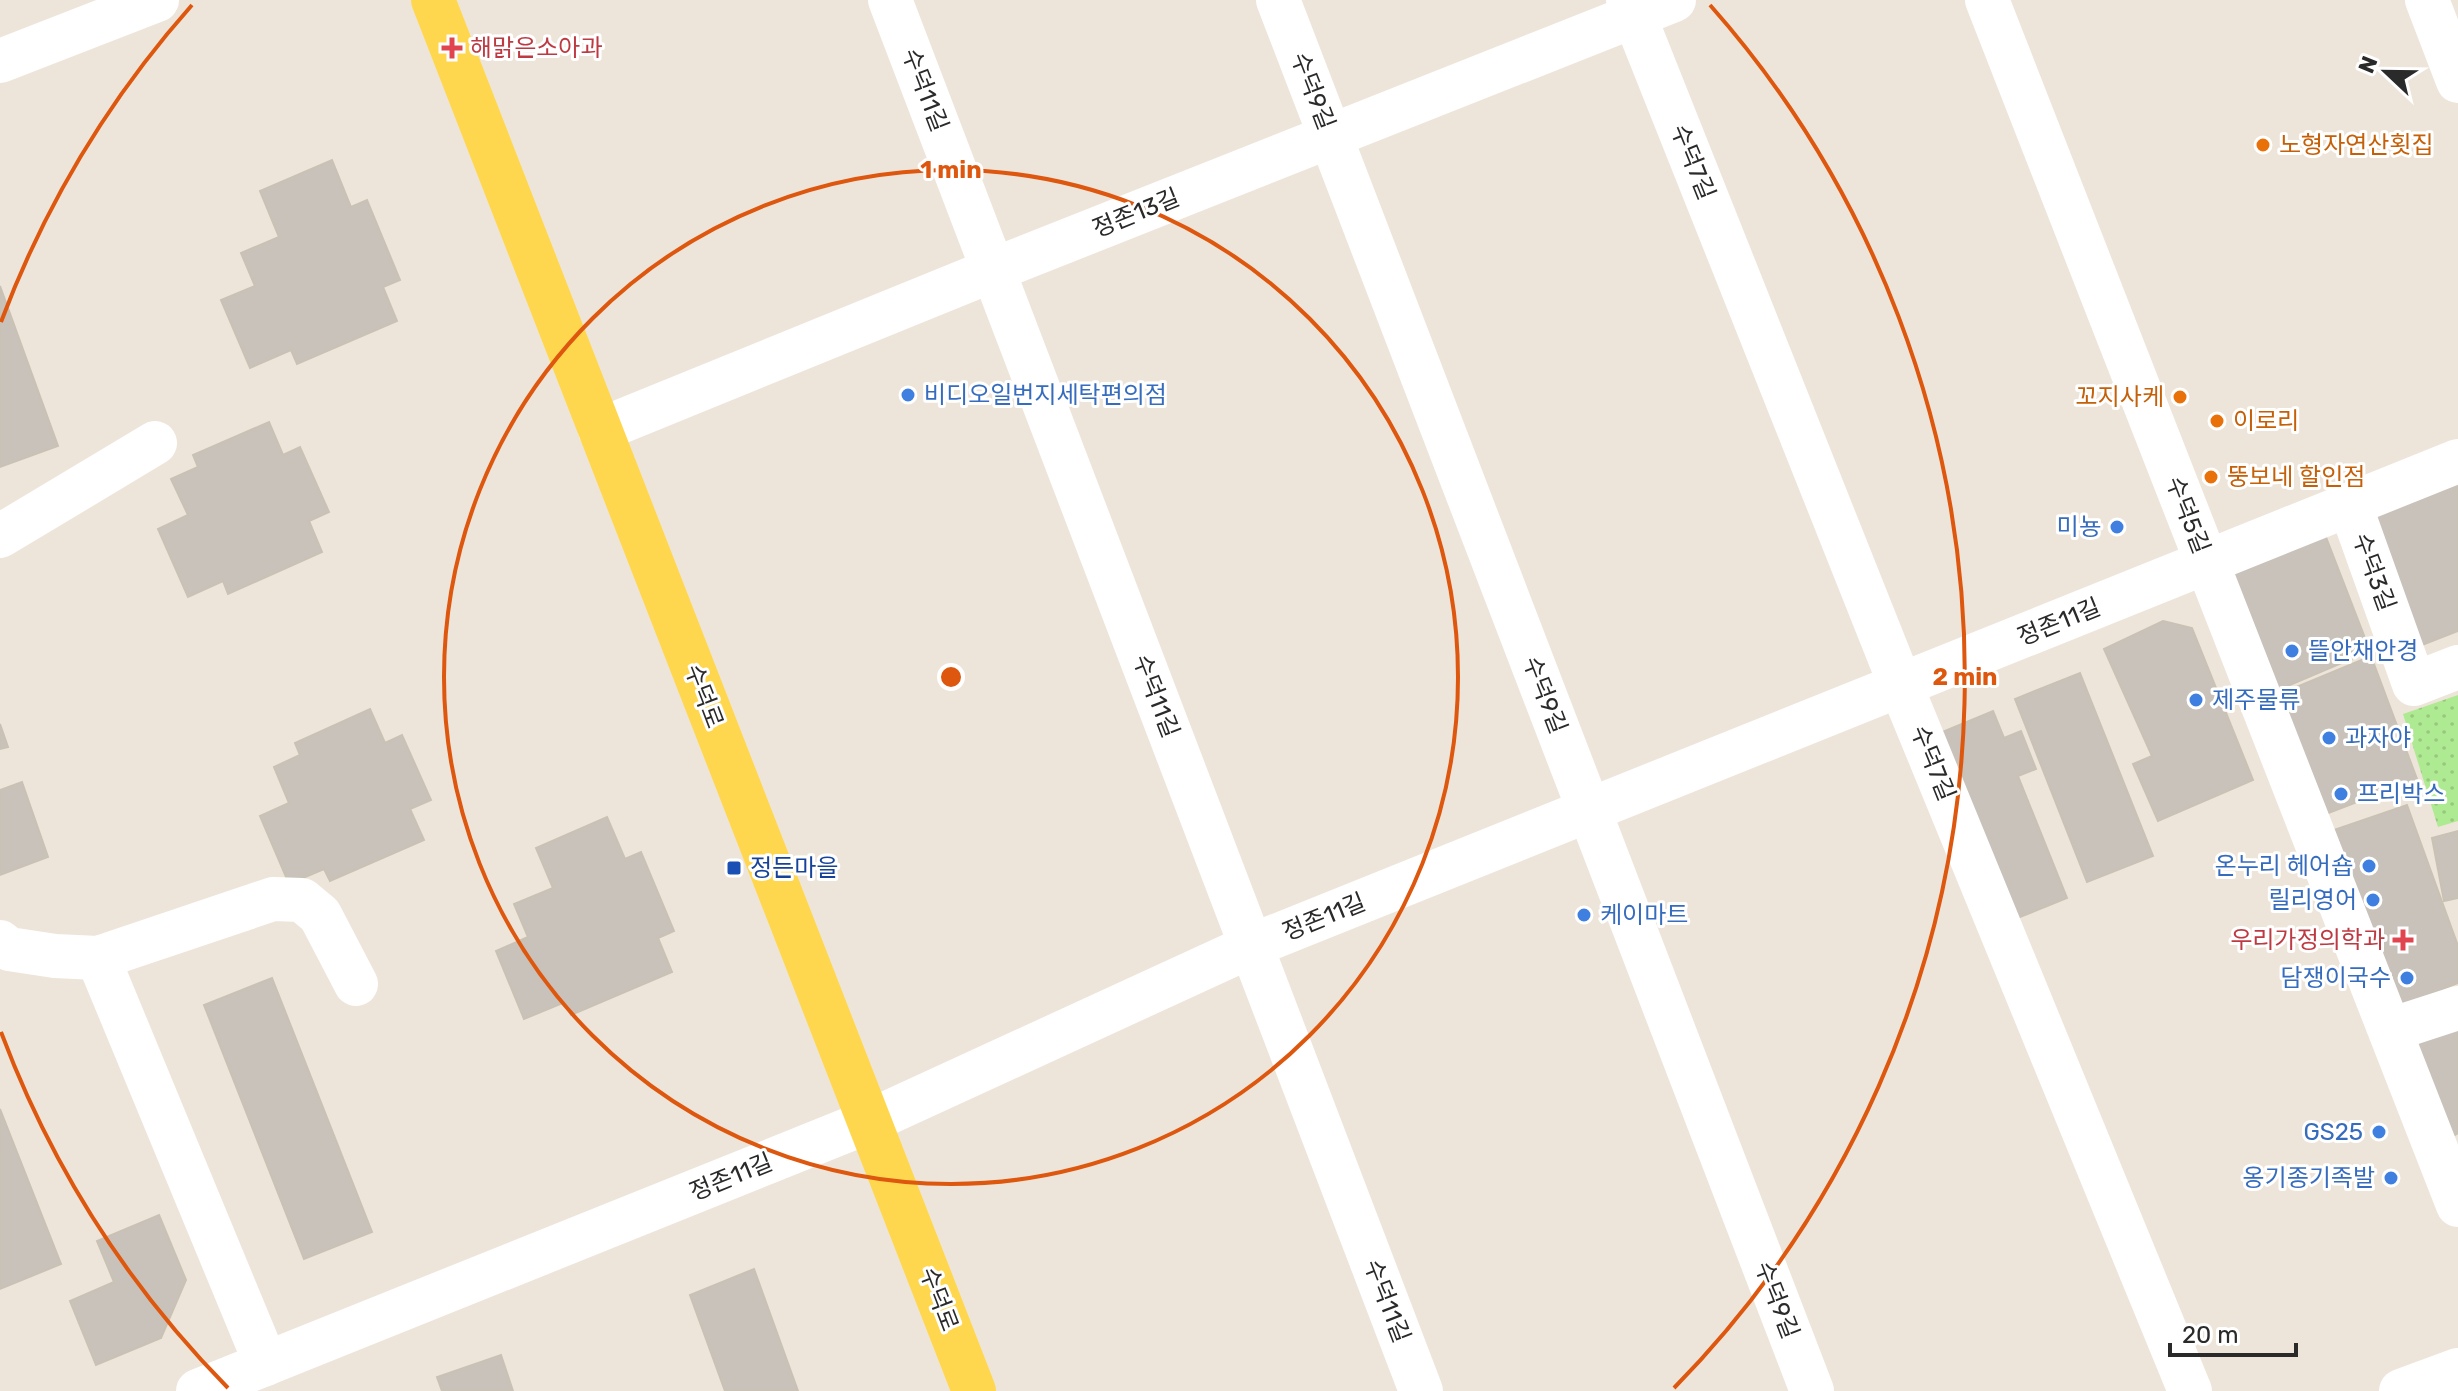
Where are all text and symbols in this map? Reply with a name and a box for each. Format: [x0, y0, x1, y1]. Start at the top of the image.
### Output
north arrow [2346, 32, 2426, 112]
place label: 해맑은소아과 [470, 34, 602, 62]
marker: 해맑은소아과 [441, 37, 463, 59]
street label: 수덕11길 [896, 44, 954, 136]
street label: 수덕9길 [1286, 48, 1340, 134]
text: N [2352, 52, 2383, 77]
street label: 수덕7길 [1665, 120, 1721, 204]
place label: 노형자연산횟집 [2279, 131, 2434, 159]
marker: 노형자연산횟집 [2254, 136, 2272, 154]
text: 1 min [920, 156, 982, 184]
street label: 정존13길 [1089, 183, 1183, 243]
place label: 비디오일번지세탁편의점 [924, 381, 1167, 409]
place label: 꼬지사케 [2076, 383, 2164, 411]
marker: 비디오일번지세탁편의점 [899, 386, 917, 404]
marker: 꼬지사케 [2171, 388, 2189, 406]
place label: 이로리 [2233, 407, 2299, 435]
marker: 이로리 [2208, 412, 2226, 430]
place label: 뚱보네 할인점 [2227, 463, 2365, 491]
marker: 뚱보네 할인점 [2202, 468, 2220, 486]
street label: 수덕5길 [2161, 472, 2215, 558]
place label: 미뇽 [2057, 513, 2101, 541]
marker: 미뇽 [2108, 518, 2126, 536]
street label: 수덕3길 [2347, 529, 2401, 615]
street label: 정존11길 [2014, 593, 2104, 651]
place label: 뜰안채안경 [2308, 637, 2418, 665]
marker: 뜰안채안경 [2283, 642, 2301, 660]
street label: 수덕11길 [1127, 650, 1185, 742]
street label: 수덕9길 [1518, 652, 1572, 738]
street label: 수덕로 [679, 660, 729, 732]
centre of rings [937, 663, 965, 691]
text: 2 min [1933, 663, 1998, 691]
place label: 제주물류 [2212, 686, 2300, 714]
marker: 제주물류 [2187, 691, 2205, 709]
street label: 수덕7길 [1905, 721, 1961, 805]
place label: 과자야 [2345, 724, 2411, 752]
marker: 과자야 [2320, 729, 2338, 747]
place label: 프리박스 [2357, 780, 2445, 808]
marker: 프리박스 [2332, 785, 2350, 803]
place label: 온누리 헤어숍 [2215, 852, 2353, 880]
place label: 정든마을 [750, 854, 838, 882]
marker: 온누리 헤어숍 [2360, 857, 2378, 875]
marker: 정든마을 [725, 859, 743, 877]
place label: 릴리영어 [2269, 886, 2357, 914]
street label: 정존11길 [1279, 888, 1369, 946]
marker: 릴리영어 [2364, 891, 2382, 909]
place label: 케이마트 [1600, 901, 1688, 929]
marker: 케이마트 [1575, 906, 1593, 924]
place label: 우리가정의학과 [2230, 926, 2385, 954]
marker: 우리가정의학과 [2392, 929, 2414, 951]
place label: 담쟁이국수 [2281, 964, 2391, 992]
marker: 담쟁이국수 [2398, 969, 2416, 987]
place label: GS25 [2303, 1118, 2363, 1146]
marker: GS25 [2370, 1123, 2388, 1141]
street label: 정존11길 [686, 1148, 776, 1206]
place label: 옹기종기족발 [2243, 1164, 2375, 1192]
marker: 옹기종기족발 [2382, 1169, 2400, 1187]
street label: 수덕11길 [1358, 1255, 1416, 1347]
street label: 수덕9길 [1750, 1257, 1804, 1343]
street label: 수덕로 [914, 1263, 964, 1335]
scale bar [2170, 1307, 2296, 1357]
text: 20 m [2182, 1321, 2239, 1349]

